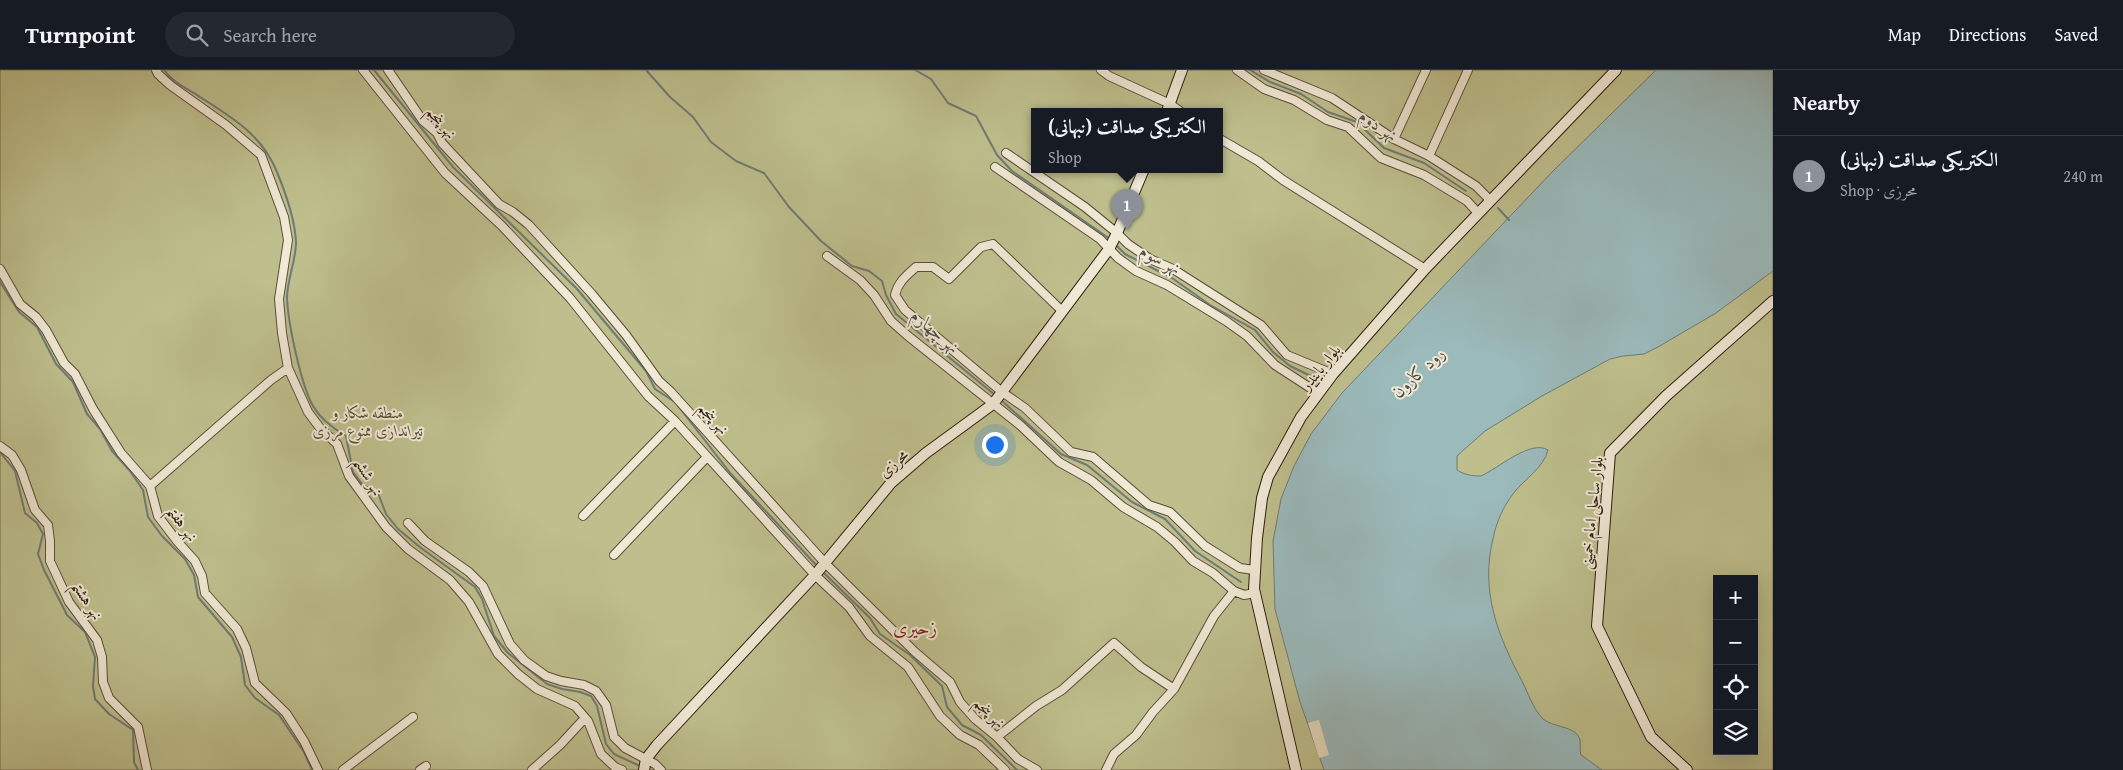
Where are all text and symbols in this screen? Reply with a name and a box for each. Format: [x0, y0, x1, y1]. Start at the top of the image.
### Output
search box [165, 12, 515, 57]
text: Turnpoint [25, 17, 135, 52]
icon: search [183, 21, 211, 49]
text: Search here [223, 21, 317, 49]
text: Map [1888, 21, 1921, 48]
text: Directions [1949, 21, 2026, 48]
text: Saved [2054, 21, 2098, 48]
text: Nearby [1793, 87, 1860, 118]
street label: نهر پنجم [418, 100, 463, 146]
water label: نهر دوم [1352, 102, 1404, 151]
popup [1031, 108, 1223, 173]
text: الکتریکی صداقت (نبهانی) [1048, 112, 1206, 140]
text: Shop [1048, 145, 1082, 169]
text: الکتریکی صداقت (نبهانی) [1840, 145, 1998, 173]
text: 1 [1805, 164, 1813, 188]
text: 240 m [2063, 164, 2103, 188]
text: Shop · محرزی [1840, 178, 1917, 202]
pin: 1 [1111, 189, 1143, 230]
water label: نهر سوم [1134, 237, 1187, 284]
water label: نهر چهارم [903, 302, 967, 362]
street label: بلوار بایندر [1293, 339, 1346, 397]
water label: رود کارون [1385, 340, 1451, 404]
street label: نهر پنجم [690, 396, 735, 442]
park label: منطقه شکار و تیراندازی ممنوع مرزی [312, 400, 424, 444]
your location [982, 432, 1008, 458]
street label: محرزی [872, 443, 914, 483]
street label: نهر ششم [344, 452, 390, 503]
street label: بلوار ساحلی امام خمینی [1573, 455, 1612, 571]
street label: نهر هفتم [158, 500, 204, 549]
street label: نهر هشتم [62, 575, 110, 627]
map controls [1713, 575, 1758, 755]
button: + [1713, 575, 1758, 620]
district label: زحیری [893, 613, 937, 641]
button: − [1713, 620, 1758, 665]
button: locate [1713, 665, 1758, 710]
street label: نهر پنجم [966, 691, 1012, 736]
button: layers [1713, 710, 1758, 755]

